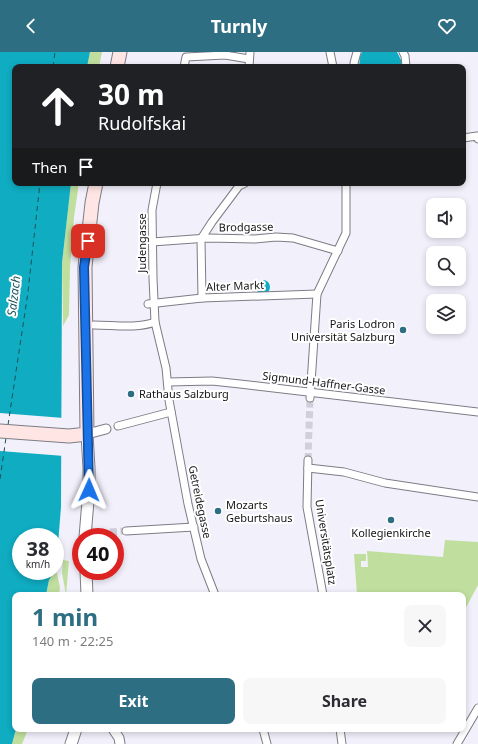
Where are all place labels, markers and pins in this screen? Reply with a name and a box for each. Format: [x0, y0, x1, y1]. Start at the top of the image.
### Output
pin [71, 224, 105, 258]
place label: Paris Lodron Universität Salzburg [291, 316, 395, 344]
marker: Paris Lodron Universität Salzburg [398, 325, 408, 335]
place label: Rathaus Salzburg [139, 386, 229, 401]
marker: Rathaus Salzburg [126, 389, 136, 399]
place label: Mozarts Geburtshaus [226, 497, 293, 525]
marker: Mozarts Geburtshaus [213, 506, 223, 516]
marker: Kollegienkirche [386, 515, 396, 525]
place label: Kollegienkirche [351, 525, 431, 540]

